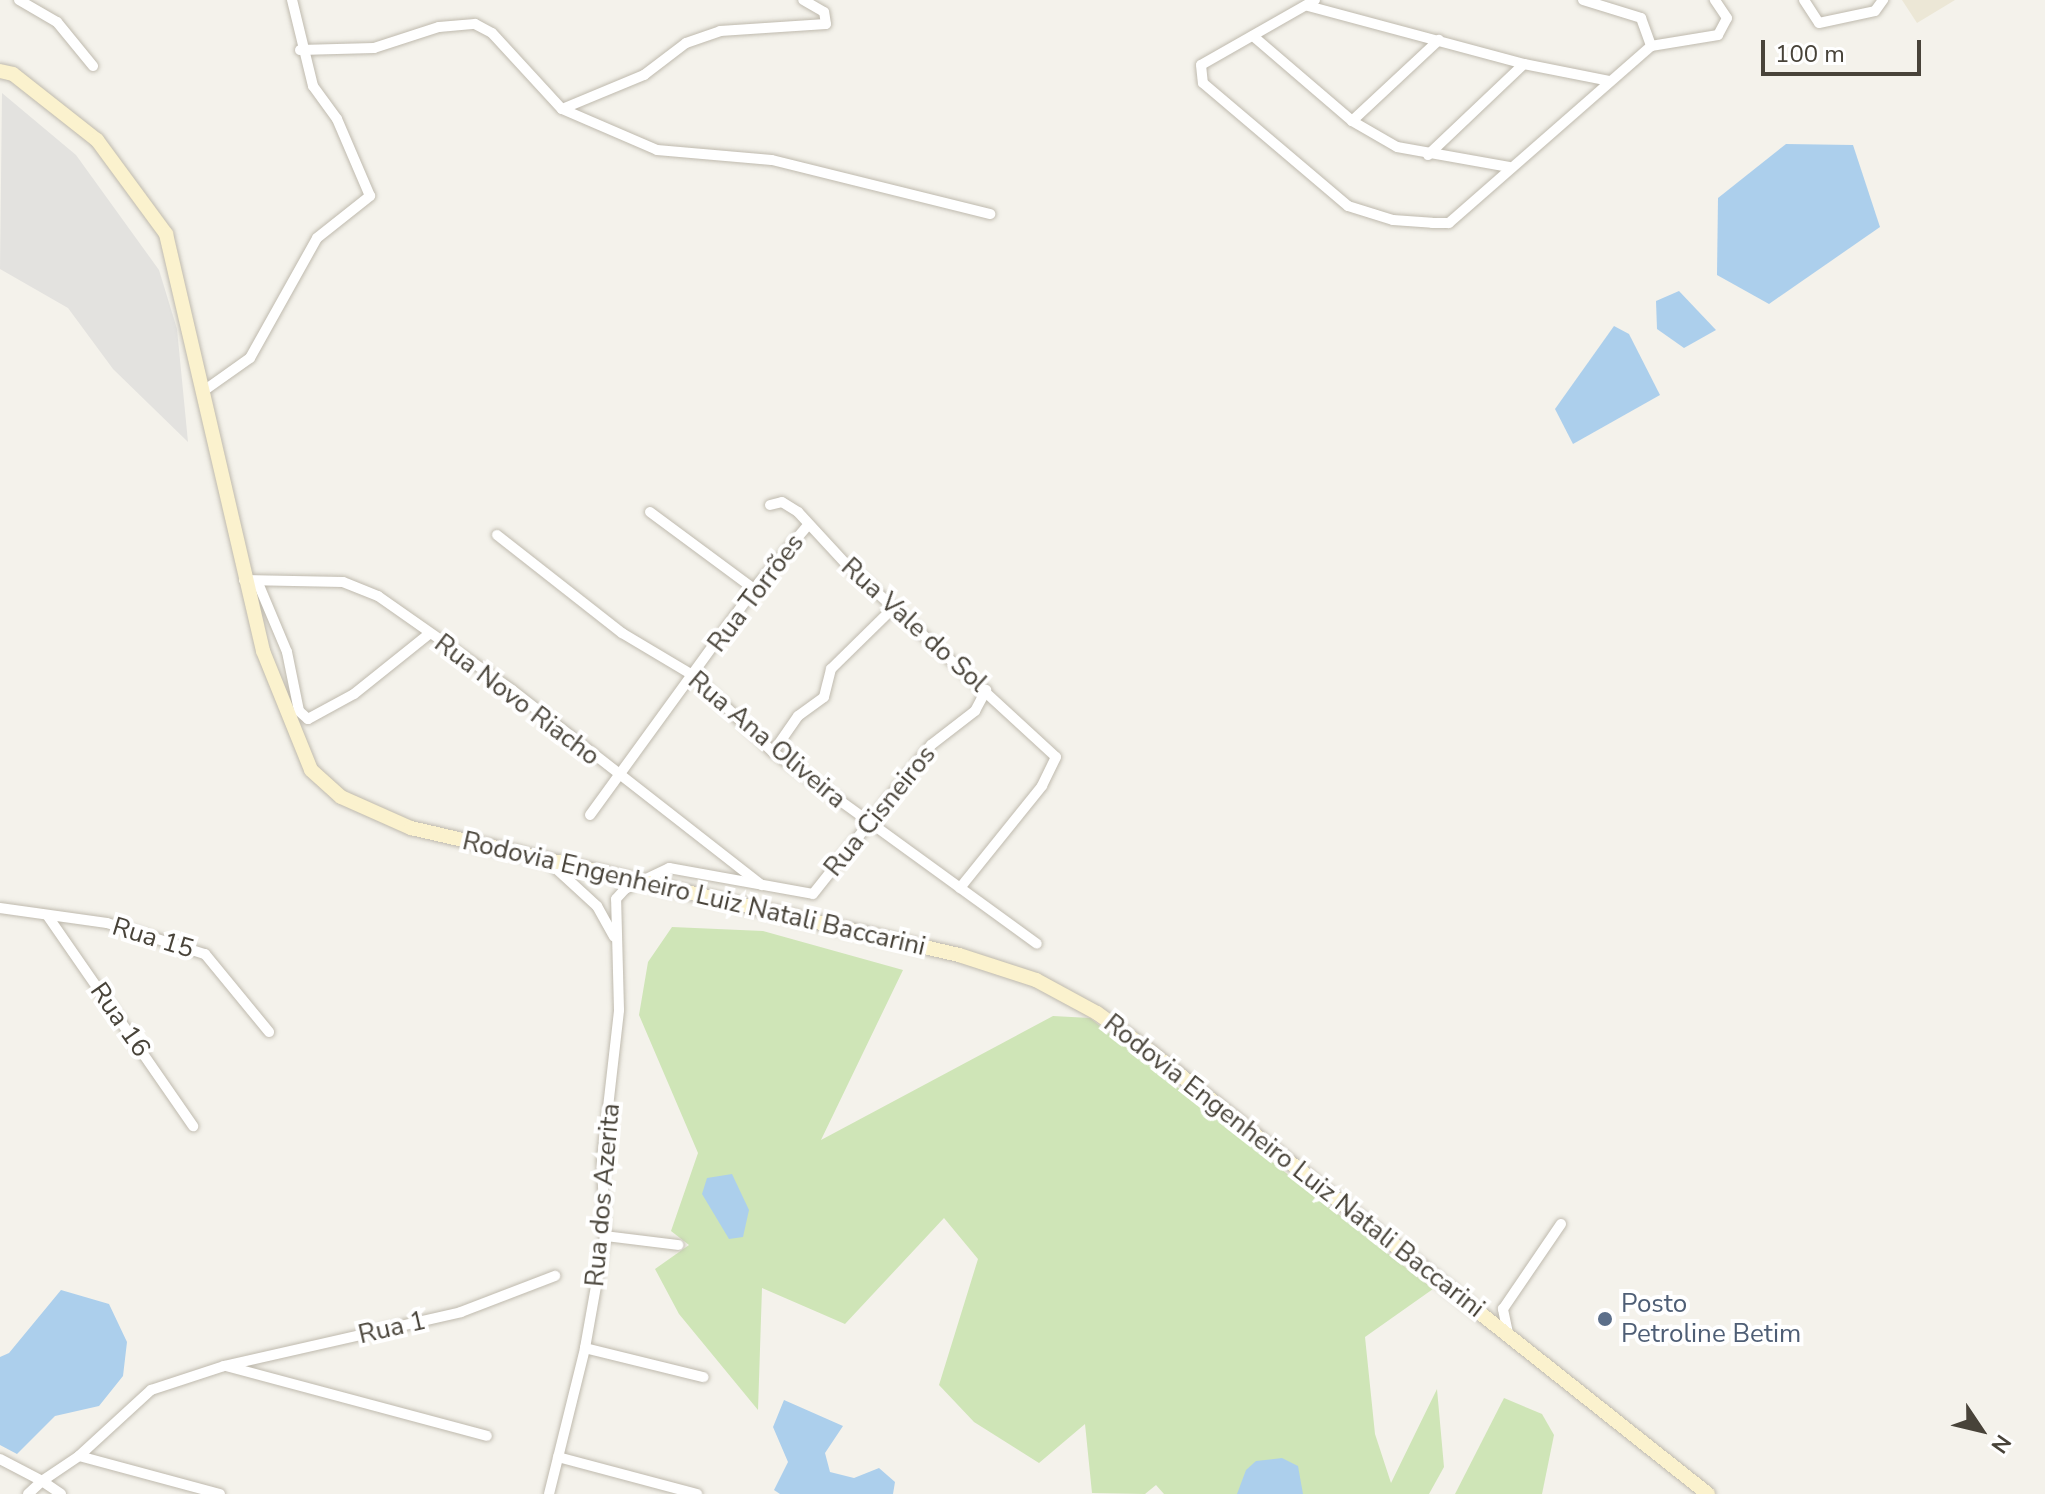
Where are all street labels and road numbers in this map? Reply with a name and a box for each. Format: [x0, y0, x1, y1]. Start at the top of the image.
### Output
street label: Rua Torrões [701, 528, 811, 658]
street label: Rua Vale do Sol [835, 551, 993, 699]
street label: Rua Novo Riacho [428, 628, 606, 772]
street label: Rua Ana Oliveira [682, 665, 852, 815]
street label: Rua Cisneiros [818, 739, 942, 883]
street label: Rodovia Engenheiro Luiz Natali Baccarini [460, 825, 928, 963]
street label: Rua 15 [108, 911, 198, 965]
street label: Rua 16 [83, 977, 157, 1063]
street label: Rodovia Engenheiro Luiz Natali Baccarini [1098, 1008, 1490, 1324]
street label: Rua dos Azerita [579, 1102, 627, 1288]
street label: Rua 1 [355, 1305, 429, 1351]

